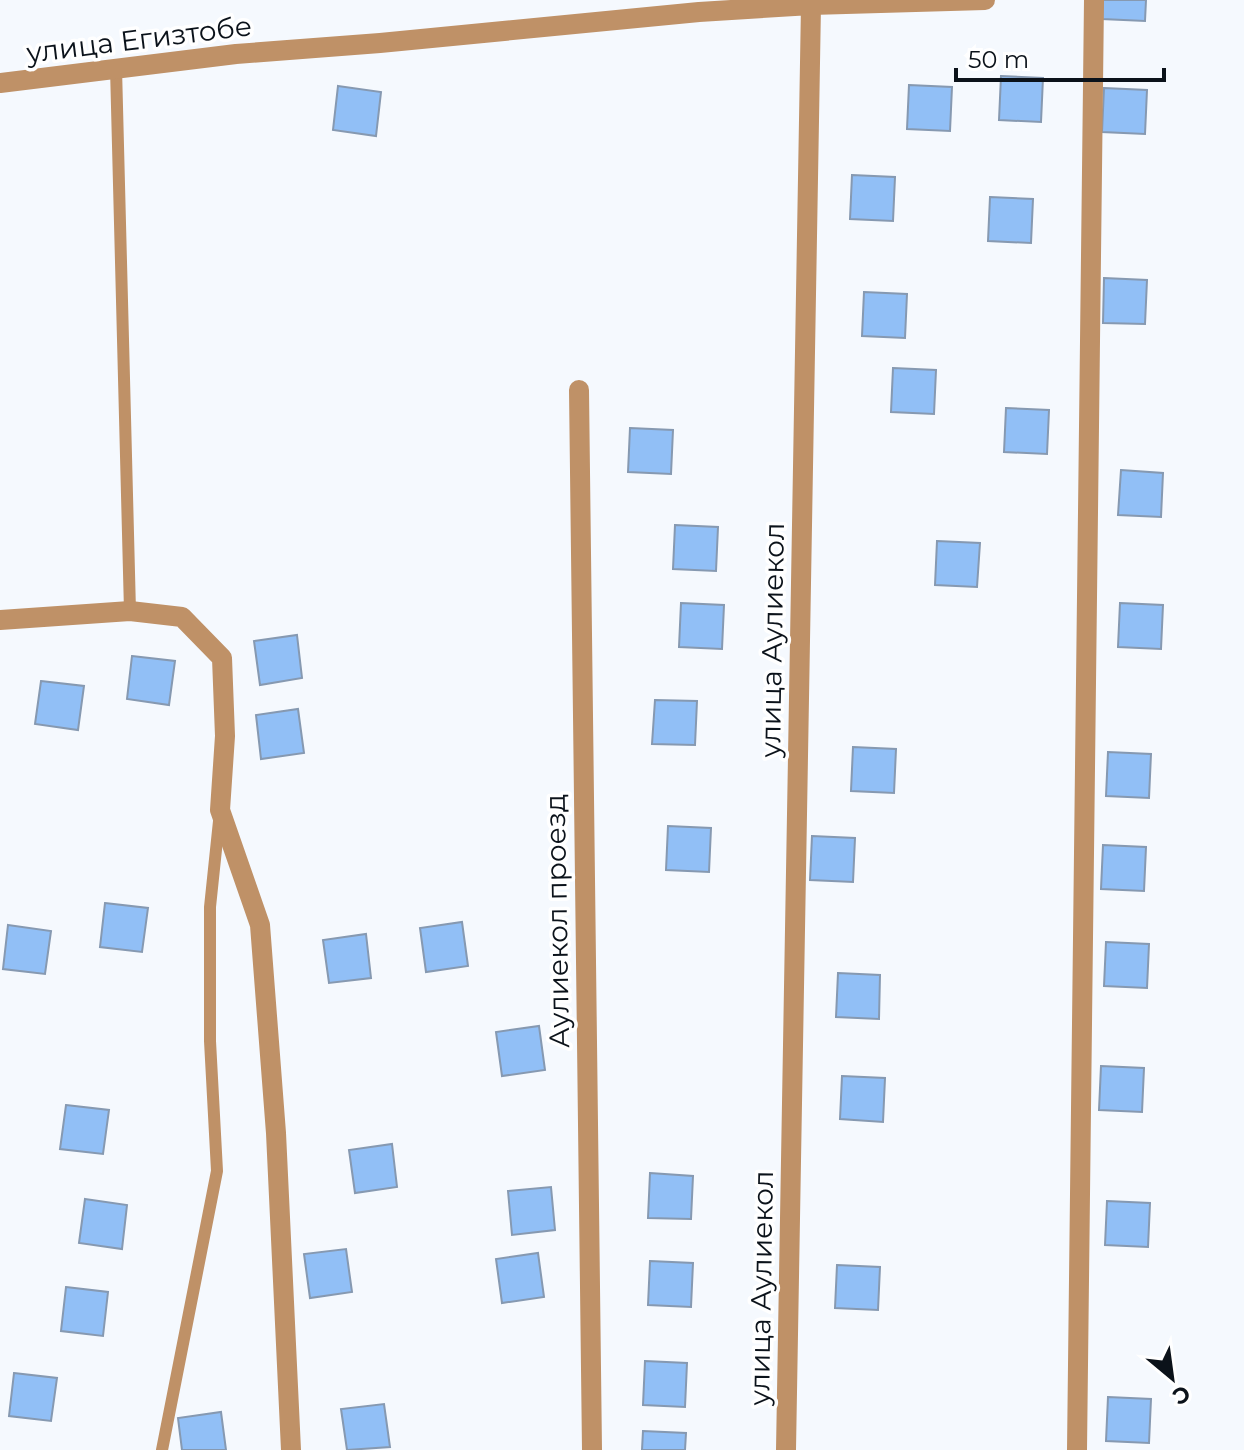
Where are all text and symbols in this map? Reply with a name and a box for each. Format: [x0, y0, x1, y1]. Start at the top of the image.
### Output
street label: улица Егизтобе [23, 8, 254, 70]
scale bar [956, 32, 1164, 82]
text: 50 m [968, 45, 1029, 74]
street label: улица Аулиекол [753, 522, 791, 759]
street label: Аулиекол проезд [538, 794, 576, 1048]
street label: улица Аулиекол [742, 1170, 780, 1407]
north arrow [1132, 1338, 1212, 1418]
text: С [1168, 1379, 1195, 1411]

